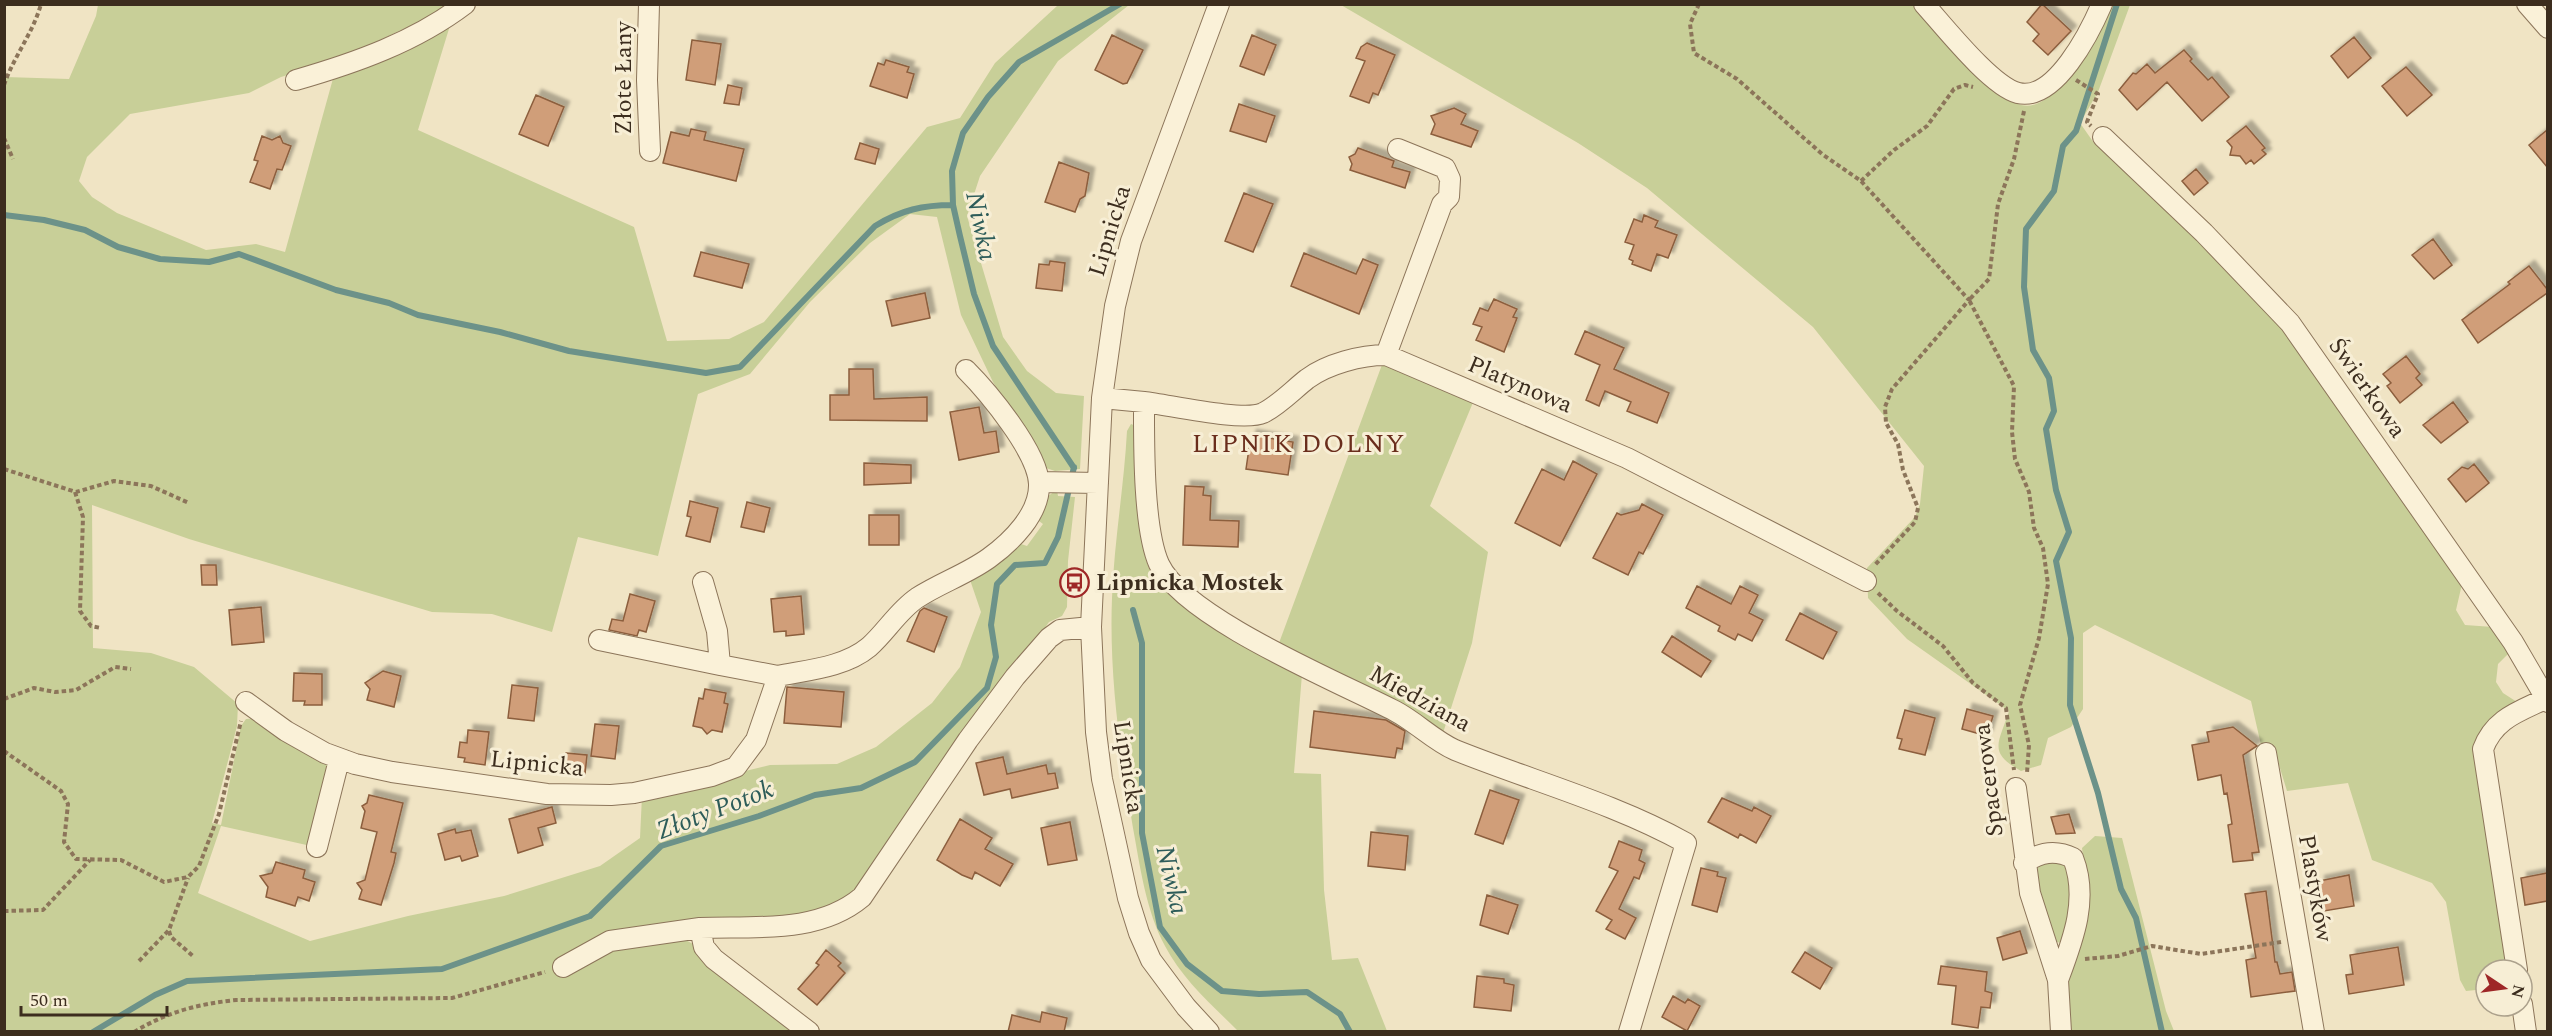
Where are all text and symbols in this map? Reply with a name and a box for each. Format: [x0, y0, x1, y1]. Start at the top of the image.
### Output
street label: Złote Łany [606, 20, 642, 135]
street label: Lipnicka [1079, 181, 1141, 281]
water label: Niwka [954, 188, 1008, 264]
street label: Świerkowa [2319, 330, 2415, 446]
street label: Platynowa [1462, 347, 1578, 423]
district label: LIPNIK DOLNY [1192, 424, 1406, 464]
place label: Lipnicka Mostek [1096, 565, 1284, 601]
bus stop icon: Lipnicka Mostek [1059, 567, 1091, 599]
street label: Miedziana [1362, 656, 1478, 742]
street label: Lipnicka [1103, 718, 1153, 816]
street label: Spacerowa [1964, 721, 2014, 839]
street label: Lipnicka [488, 741, 586, 787]
water label: Złoty Potok [650, 769, 780, 851]
street label: Plastyków [2288, 832, 2342, 945]
water label: Niwka [1145, 841, 1199, 919]
north arrow [2474, 958, 2534, 1018]
scale bar [21, 979, 166, 1017]
text: N [2504, 982, 2531, 1000]
text: 50 m [30, 987, 68, 1014]

